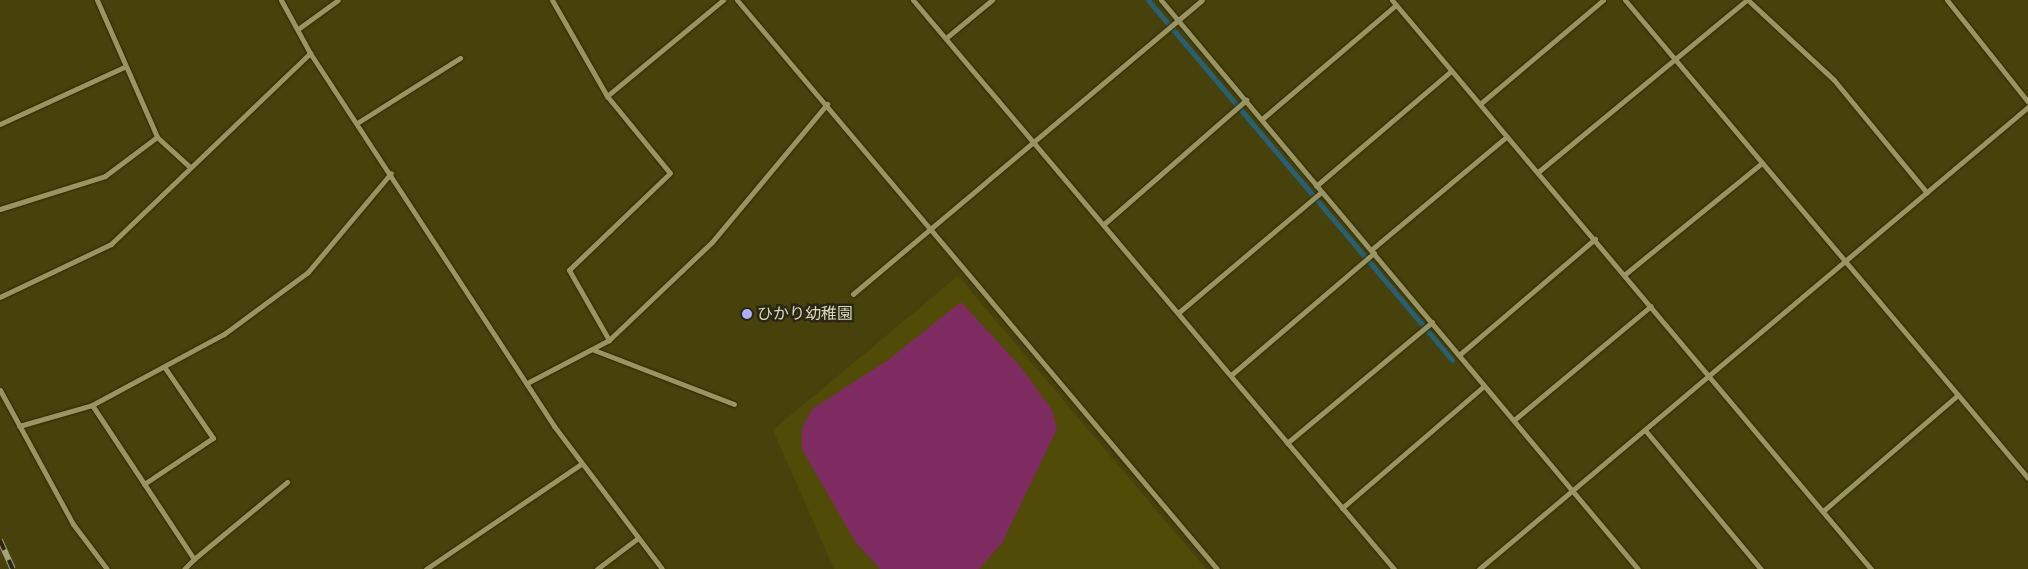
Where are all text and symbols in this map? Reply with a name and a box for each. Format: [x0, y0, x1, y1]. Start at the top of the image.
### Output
place label: ひかり幼稚園 [757, 304, 853, 324]
marker: ひかり幼稚園 [741, 308, 753, 320]

